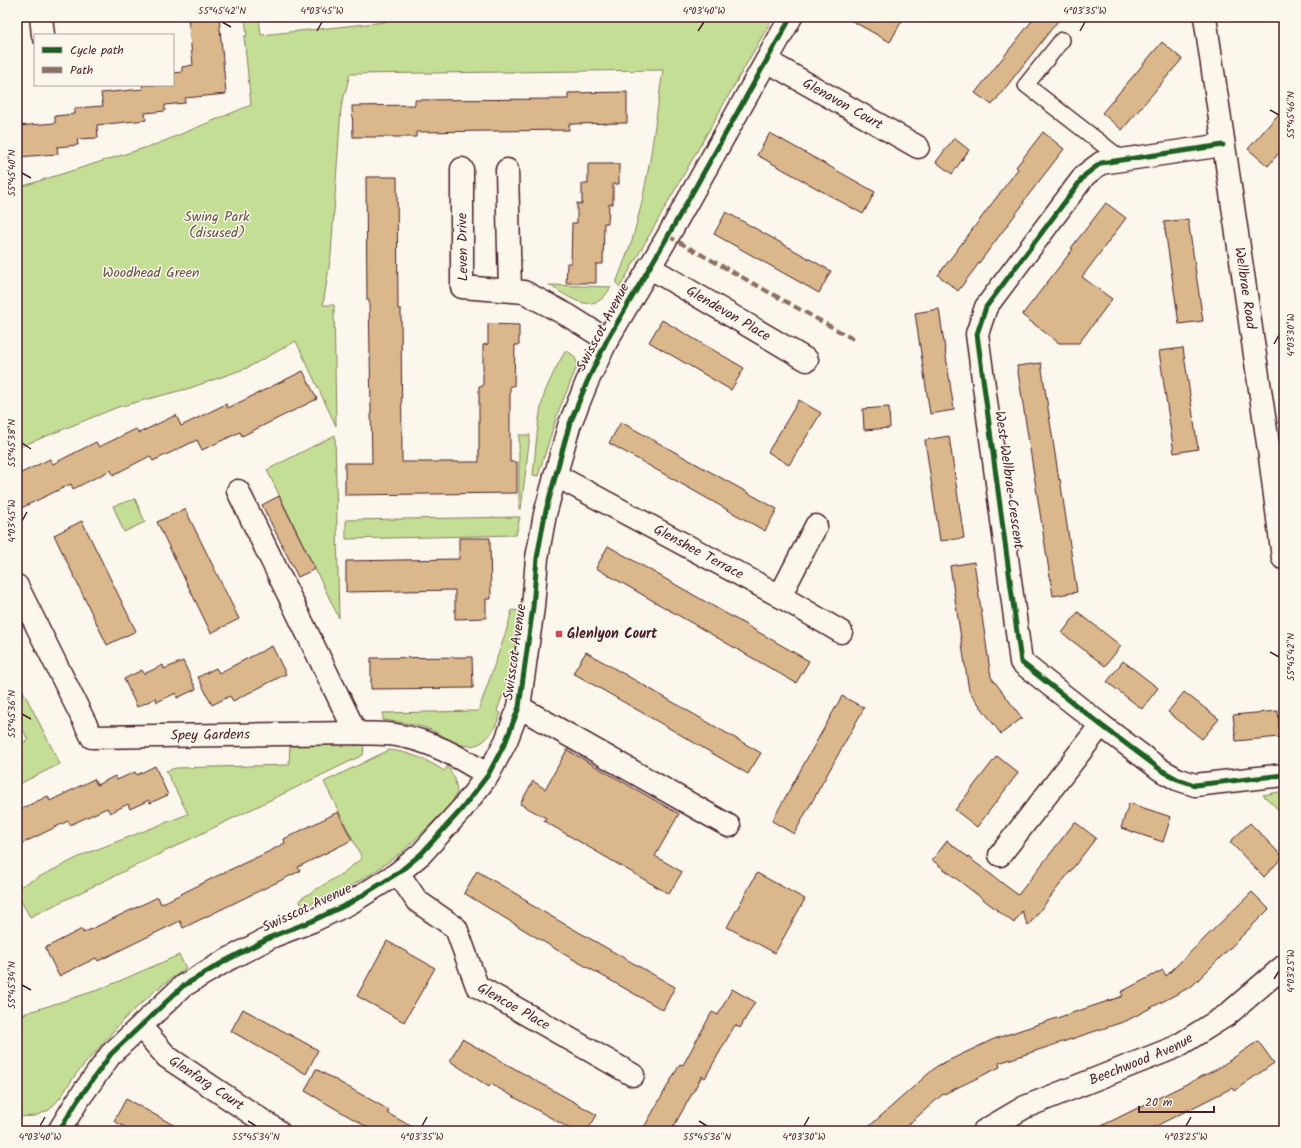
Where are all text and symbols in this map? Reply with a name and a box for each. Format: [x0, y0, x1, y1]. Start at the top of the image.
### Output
text: 55°45'42"N [198, 3, 246, 19]
text: 4°03'45"W [300, 3, 344, 19]
text: 4°03'40"W [683, 3, 726, 19]
text: 4°03'35"W [1063, 3, 1107, 19]
legend [34, 34, 174, 86]
text: Cycle path [70, 41, 124, 60]
text: Path [70, 61, 93, 80]
street label: Glenavon Court [798, 72, 887, 136]
text: 55°45'46"N [1283, 91, 1299, 139]
text: 55°45'40"N [4, 149, 20, 197]
park label: Swing Park (disused) [184, 206, 250, 244]
street label: Leven Drive [451, 212, 475, 281]
street label: Wellbrae Road [1228, 246, 1262, 332]
park label: Woodhead Green [103, 262, 199, 284]
street label: Swisscot Avenue [571, 278, 636, 375]
street label: Glendevon Place [682, 280, 775, 347]
text: 4°03'30"W [1283, 313, 1299, 356]
street label: West Wellbrae Crescent [988, 409, 1030, 551]
text: 55°45'38"N [4, 419, 20, 467]
text: 4°03'45"W [4, 499, 20, 543]
street label: Glenshee Terrace [649, 519, 748, 586]
street label: Swisscot Avenue [497, 602, 533, 702]
place label: Glenlyon Court [567, 623, 658, 645]
marker: Glenlyon Court [554, 629, 564, 639]
text: 55°45'42"N [1283, 633, 1299, 681]
text: 55°45'36"N [4, 690, 20, 738]
street label: Spey Gardens [171, 724, 250, 747]
street label: Swisscot Avenue [258, 877, 356, 938]
text: 4°03'25"W [1283, 949, 1299, 993]
text: 55°45'34"N [4, 961, 20, 1009]
street label: Glencoe Place [473, 977, 555, 1037]
street label: Beechwood Avenue [1086, 1027, 1198, 1091]
street label: Glenfarg Court [164, 1050, 249, 1117]
scale bar [1139, 1088, 1214, 1114]
text: 20 m [1145, 1093, 1173, 1112]
text: 4°03'40"W [19, 1129, 62, 1145]
text: 55°45'34"N [232, 1129, 280, 1145]
text: 4°03'35"W [400, 1129, 444, 1145]
text: 55°45'36"N [683, 1129, 731, 1145]
text: 4°03'30"W [783, 1129, 826, 1145]
text: 4°03'25"W [1164, 1129, 1208, 1145]

